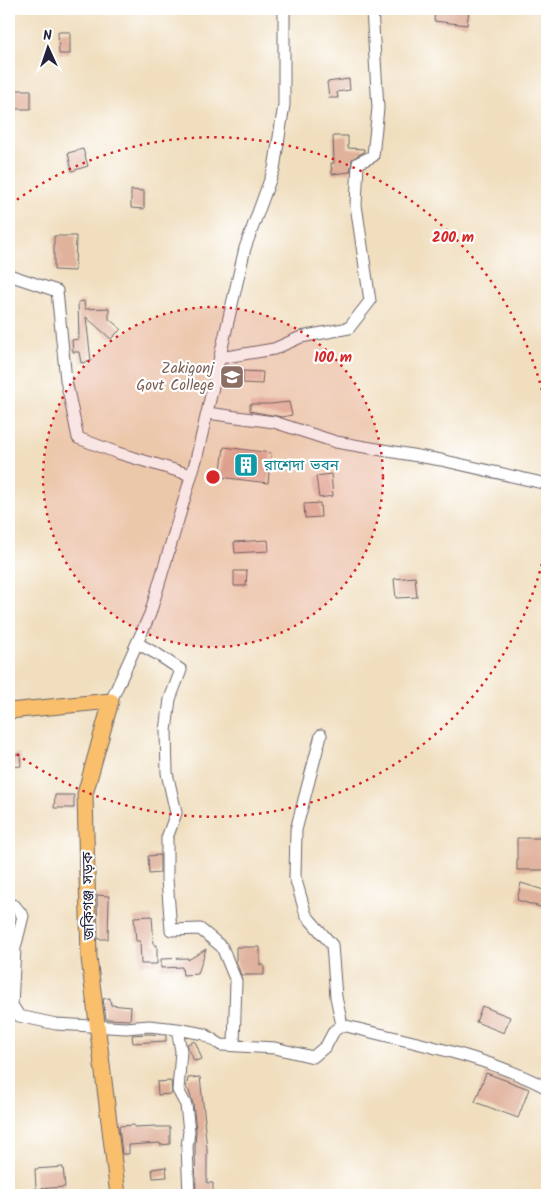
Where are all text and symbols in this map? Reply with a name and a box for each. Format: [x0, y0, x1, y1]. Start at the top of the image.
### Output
north arrow [22, 22, 72, 72]
text: N [42, 25, 53, 47]
text: 200 m [432, 226, 474, 250]
text: 100 m [314, 346, 352, 370]
place label: Zakigonj Govt College [136, 357, 215, 398]
school or university icon: Zakigonj Govt College [219, 364, 245, 390]
building icon: রাশেদা ভবন [233, 452, 259, 478]
place label: রাশেদা ভবন [263, 454, 340, 478]
centre of rings [204, 468, 222, 486]
street label: জকিগঞ্জ সড়ক [76, 851, 102, 941]

